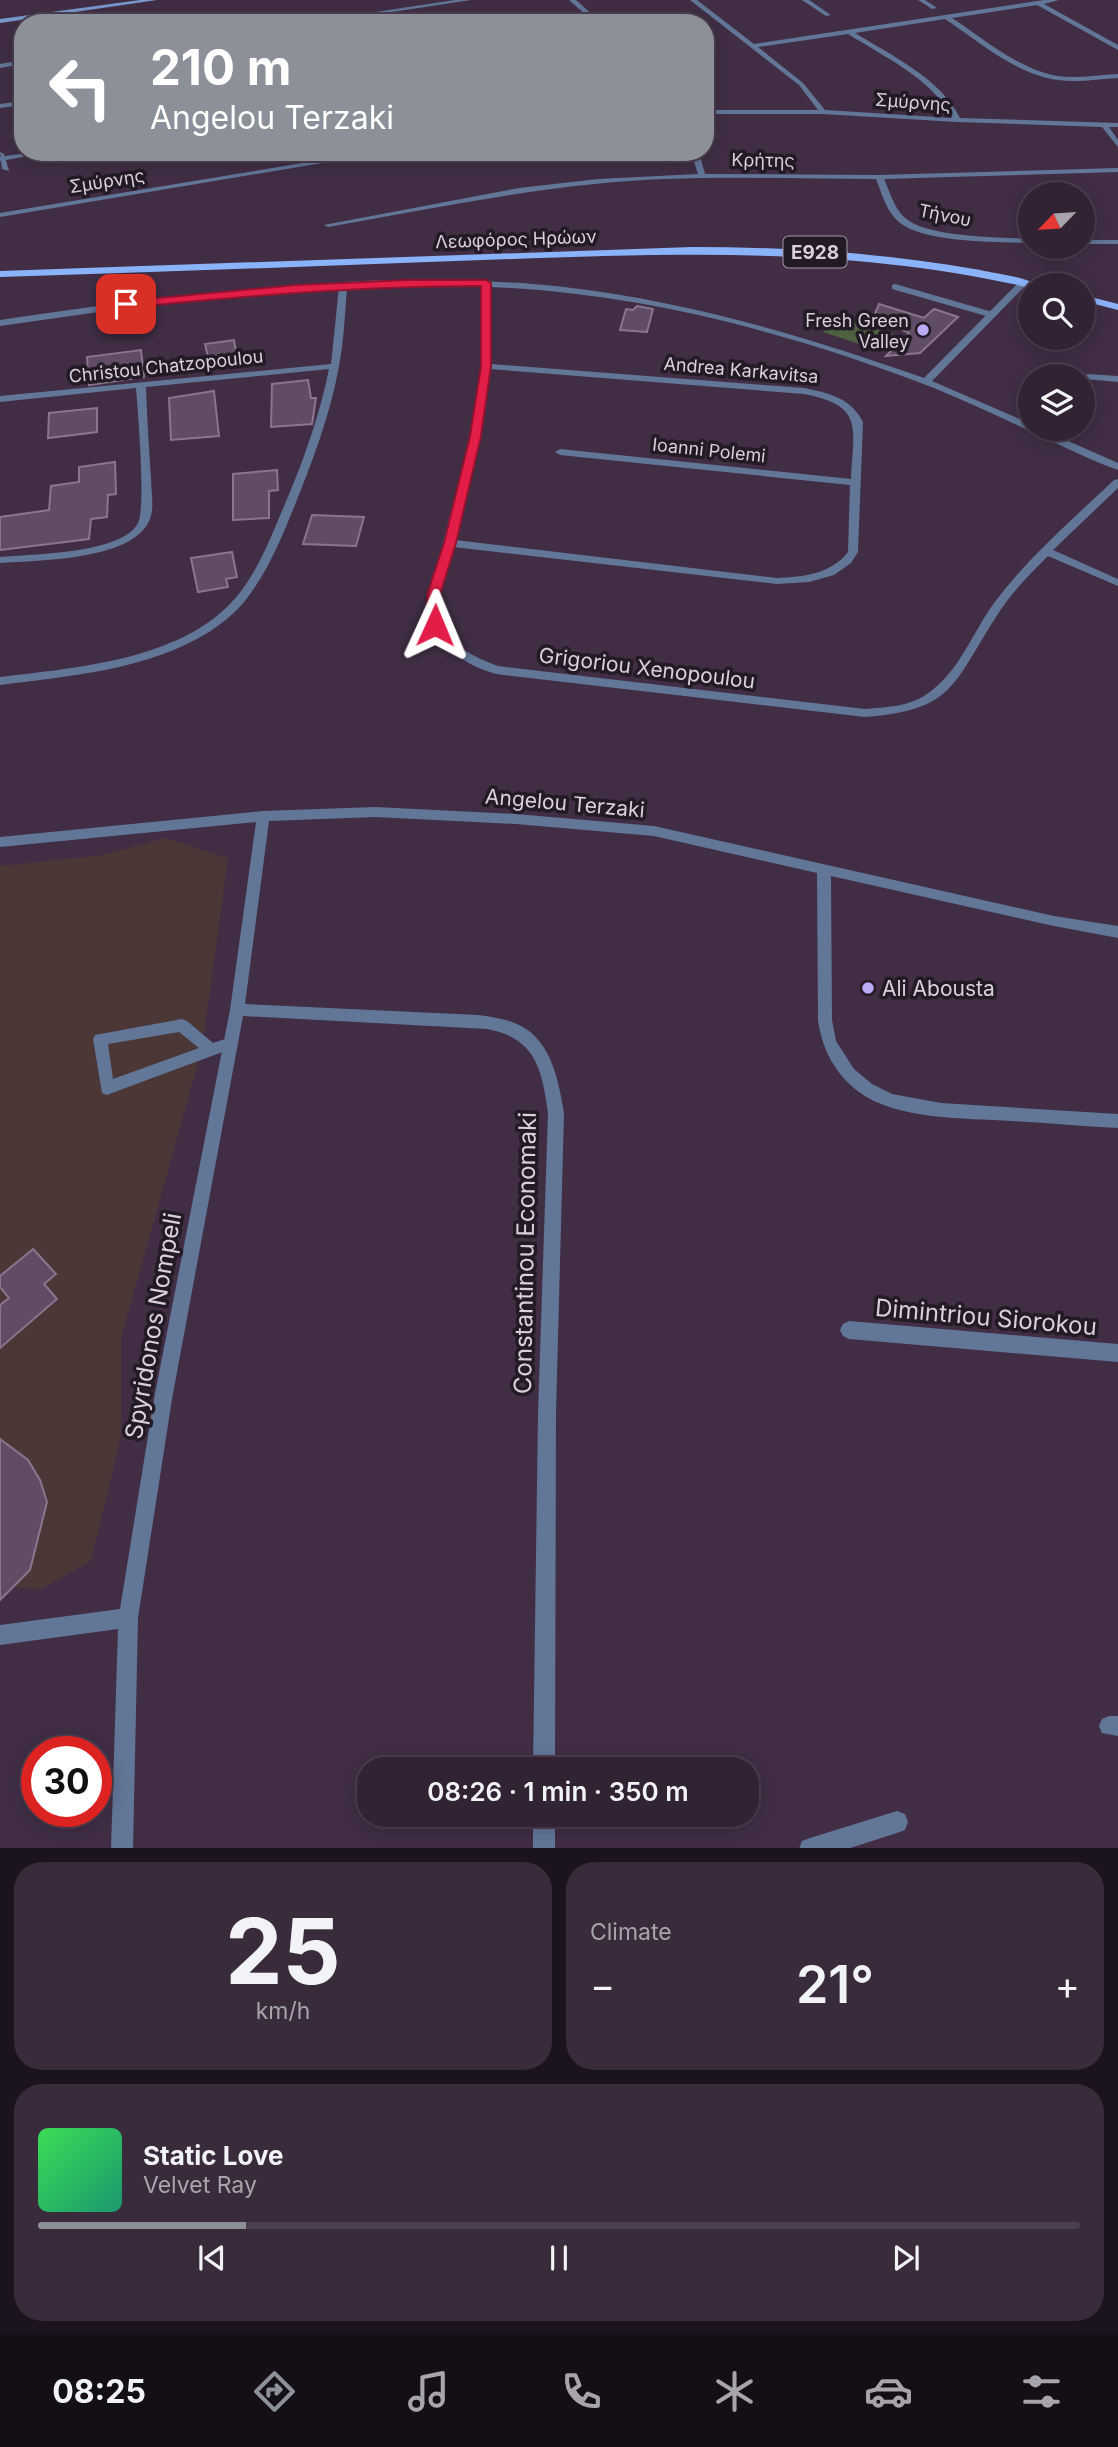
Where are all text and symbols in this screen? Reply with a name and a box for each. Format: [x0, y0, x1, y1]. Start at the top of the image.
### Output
text: 210 m [150, 38, 291, 97]
icon: left [35, 42, 126, 133]
street label: Σμύρνης [875, 89, 951, 115]
text: Angelou Terzaki [150, 98, 394, 137]
street label: Κρήτης [731, 149, 795, 171]
street label: Σμύρνης [68, 165, 146, 197]
north arrow [1018, 182, 1096, 259]
map controls [1018, 182, 1095, 441]
street label: Τήνου [917, 200, 973, 230]
street label: Λεωφόρος Ηρώων [435, 226, 597, 252]
road number: E928 [784, 236, 846, 268]
button: search [1018, 273, 1095, 350]
pin [96, 274, 156, 334]
icon: arrive [107, 285, 145, 323]
place label: Fresh Green Valley [805, 310, 909, 352]
marker: Fresh Green Valley [915, 322, 931, 338]
street label: Christou Chatzopoulou [68, 345, 264, 387]
street label: Andrea Karkavitsa [663, 353, 819, 387]
button: layers [1018, 364, 1095, 441]
street label: Ioanni Polemi [651, 434, 767, 466]
position arrow [398, 588, 472, 662]
street label: Grigoriou Xenopoulou [537, 642, 757, 694]
street label: Angelou Terzaki [484, 784, 646, 822]
place label: Ali Abousta [882, 976, 995, 1001]
marker: Ali Abousta [860, 980, 876, 996]
street label: Constantinou Economaki [508, 1112, 542, 1394]
street label: Spyridonos Nompeli [119, 1211, 187, 1441]
street label: Dimintriou Siorokou [874, 1293, 1098, 1341]
speed limit sign: 30 [21, 1736, 112, 1827]
text: 08:26 · 1 min · 350 m [427, 1776, 689, 1807]
text: 25 [225, 1896, 341, 2006]
text: Climate [590, 1918, 672, 1946]
text: 21° [796, 1953, 874, 2016]
text: − [590, 1962, 615, 2008]
text: + [1055, 1962, 1080, 2008]
text: km/h [256, 1997, 310, 2025]
text: Static Love [143, 2140, 284, 2171]
text: Velvet Ray [143, 2171, 257, 2199]
icon: previous [193, 2239, 231, 2277]
icon: pause [540, 2239, 578, 2277]
icon: next [887, 2239, 925, 2277]
icon: directions [250, 2367, 299, 2416]
icon: music [404, 2367, 453, 2416]
icon: phone [557, 2367, 606, 2416]
icon: climate [710, 2367, 759, 2416]
icon: car [864, 2367, 913, 2416]
icon: filters [1017, 2367, 1066, 2416]
text: 08:25 [52, 2372, 146, 2411]

